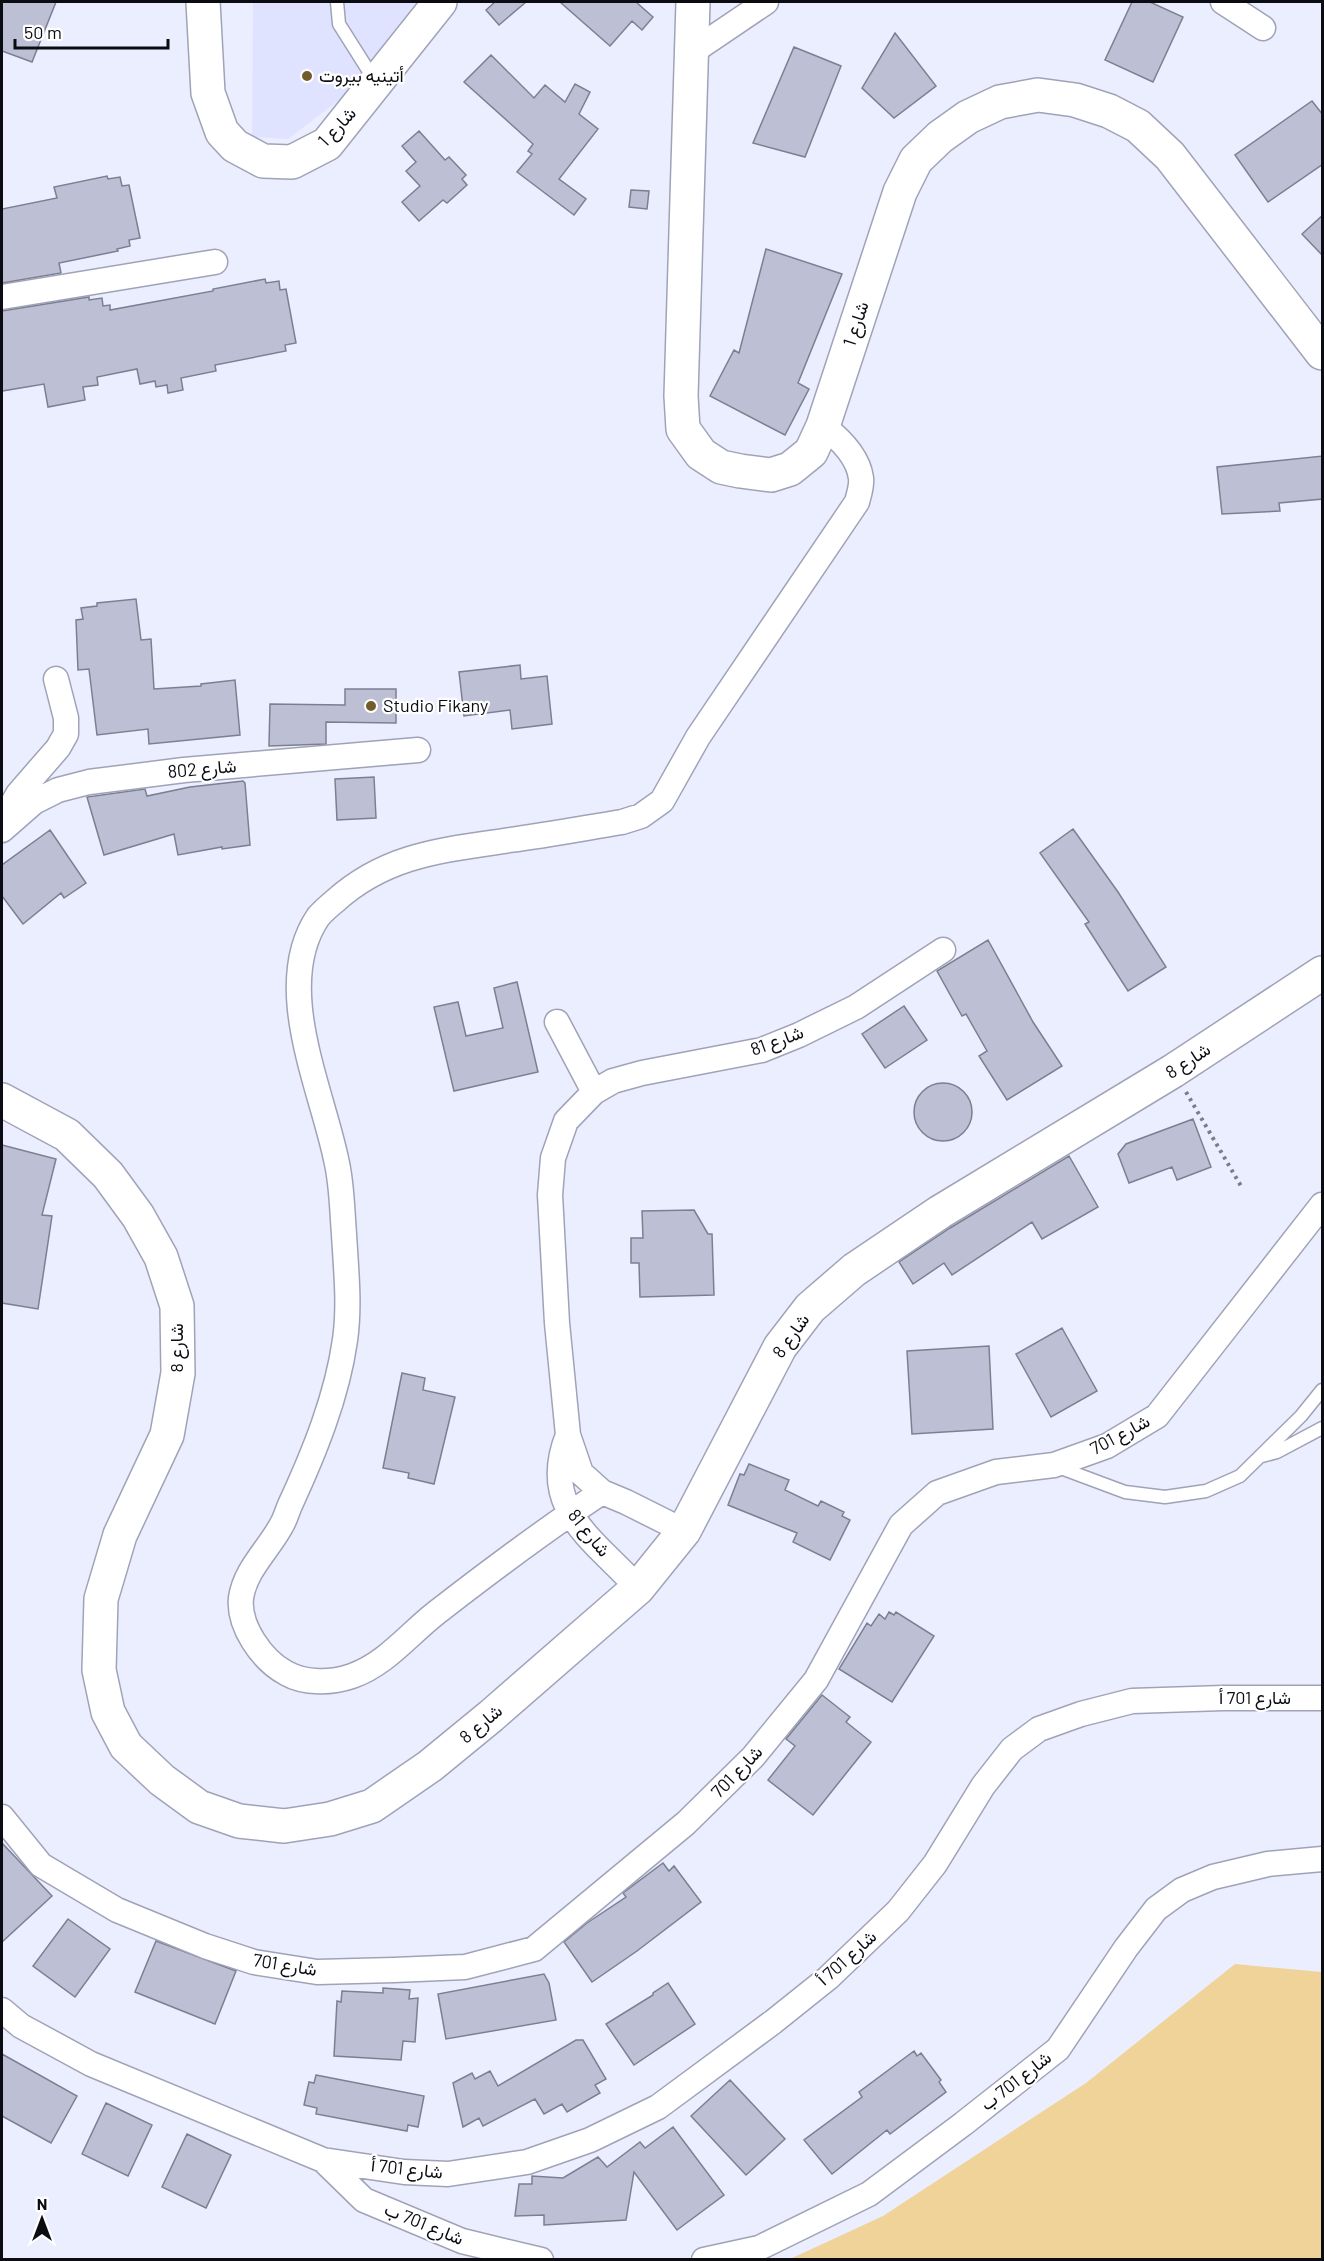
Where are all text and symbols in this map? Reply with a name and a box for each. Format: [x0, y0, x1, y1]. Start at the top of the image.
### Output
scale bar [15, 12, 168, 50]
text: 50 m [24, 21, 62, 43]
place label: أتينيه بيروت [319, 64, 404, 87]
marker: أتينيه بيروت [300, 69, 314, 83]
street label: شارع 1 [312, 102, 362, 152]
street label: شارع 1 [837, 298, 875, 350]
place label: Studio Fikany [383, 694, 488, 716]
marker: Studio Fikany [364, 699, 378, 713]
street label: شارع 802 [167, 754, 237, 784]
street label: شارع 81 [747, 1020, 807, 1062]
street label: شارع 8 [1161, 1038, 1215, 1084]
street label: شارع 8 [767, 1309, 815, 1363]
street label: شارع 8 [165, 1323, 189, 1373]
street label: شارع 701 [1086, 1409, 1154, 1461]
street label: شارع 81 [562, 1504, 616, 1562]
street label: شارع 701 أ [1219, 1686, 1291, 1710]
street label: شارع 8 [454, 1699, 508, 1749]
street label: شارع 701 [706, 1741, 768, 1803]
street label: شارع 701 أ [812, 1925, 882, 1991]
street label: شارع 701 [251, 1948, 319, 1982]
street label: شارع 701 ب [976, 2046, 1056, 2116]
street label: شارع 701 أ [370, 2153, 444, 2185]
north arrow [12, 2189, 72, 2249]
text: N [37, 2194, 47, 2213]
street label: شارع 701 ب [381, 2197, 467, 2251]

